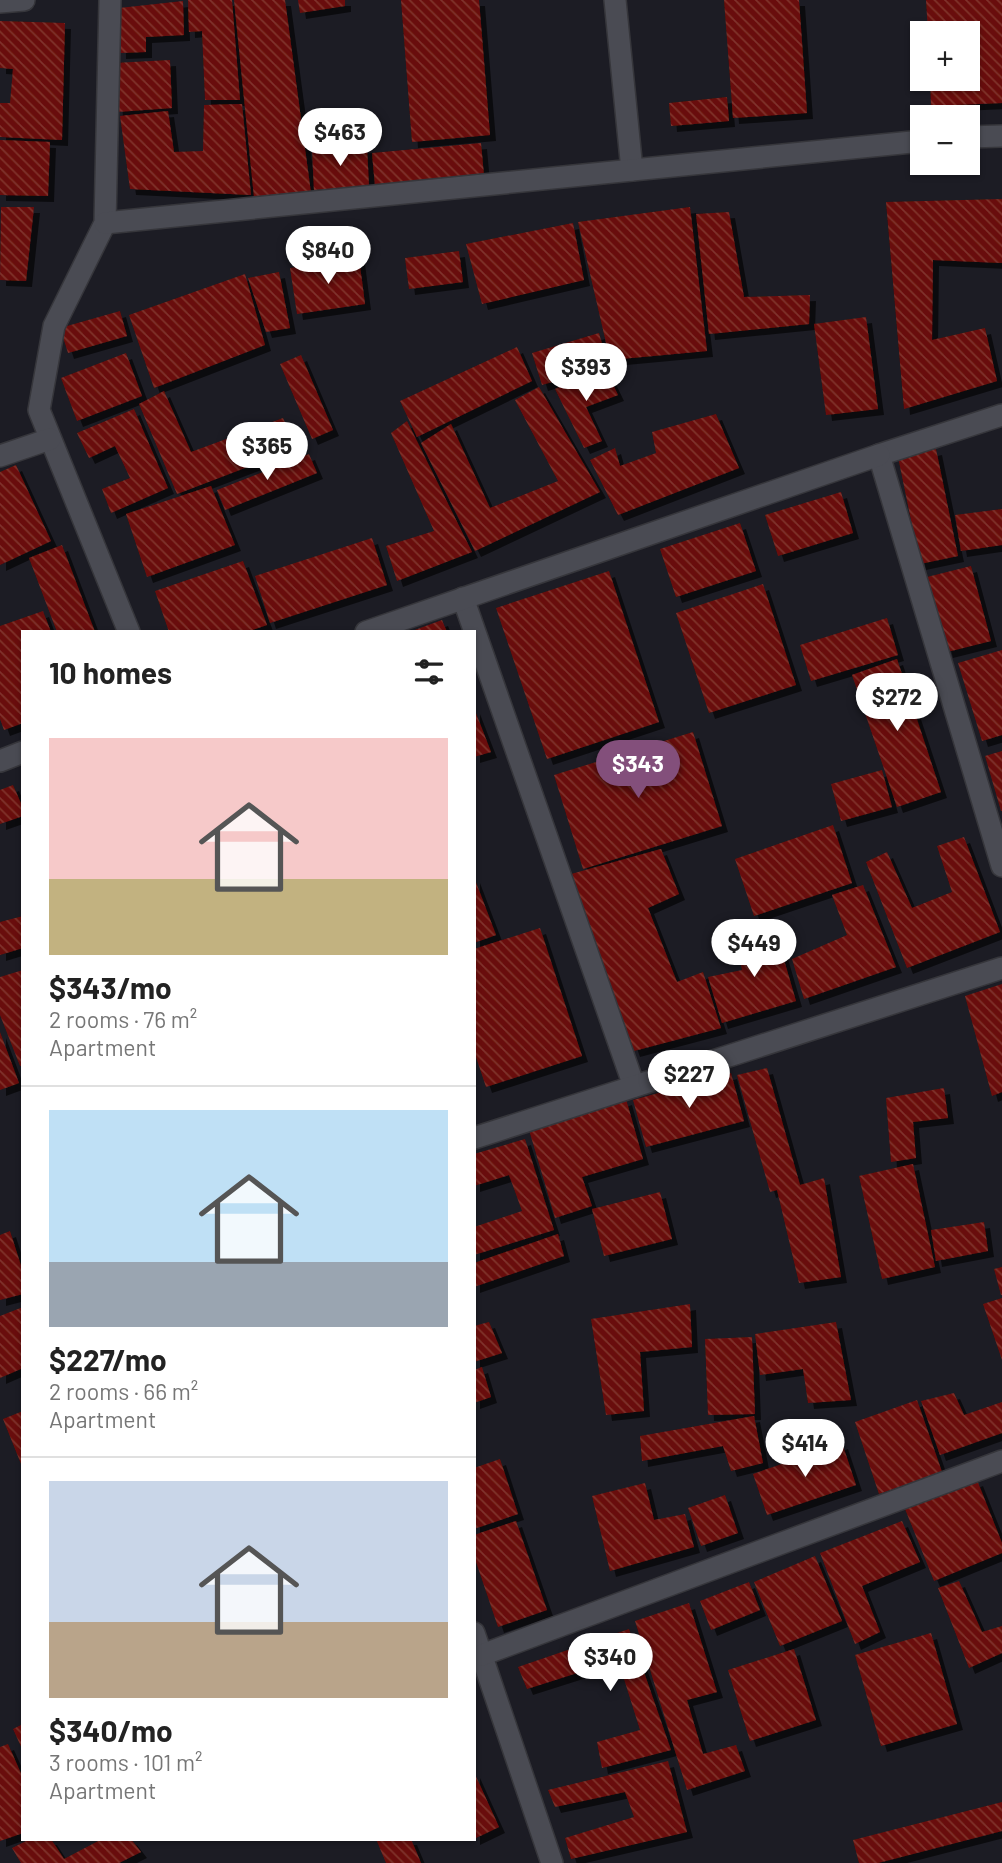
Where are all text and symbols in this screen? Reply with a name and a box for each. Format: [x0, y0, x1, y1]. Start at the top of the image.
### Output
map controls [910, 21, 980, 175]
button: + [910, 21, 980, 91]
button: − [910, 105, 980, 175]
pin: $463 [299, 108, 381, 168]
text: $463 [314, 117, 366, 145]
pin: $840 [287, 226, 369, 286]
text: $840 [302, 235, 354, 263]
pin: $393 [545, 344, 627, 403]
text: $393 [561, 352, 611, 380]
pin: $365 [226, 422, 308, 482]
text: $365 [242, 431, 292, 459]
icon: filters [410, 653, 448, 691]
text: 10 homes [49, 654, 172, 690]
pin: $272 [856, 674, 938, 733]
text: $272 [872, 682, 922, 710]
pin: $343 [597, 740, 679, 800]
text: $343 [612, 749, 664, 777]
icon: home [186, 784, 312, 910]
pin: $449 [713, 920, 795, 979]
text: $449 [727, 928, 781, 956]
text: $343/mo [49, 969, 172, 1005]
text: 2 rooms · 76 m² [49, 1005, 197, 1033]
text: Apartment [49, 1033, 156, 1061]
pin: $227 [648, 1050, 730, 1110]
text: $227 [664, 1059, 714, 1087]
icon: home [186, 1156, 312, 1282]
text: $227/mo [49, 1341, 167, 1377]
text: 2 rooms · 66 m² [49, 1377, 198, 1405]
text: Apartment [49, 1405, 156, 1433]
pin: $414 [764, 1420, 846, 1479]
text: $414 [782, 1428, 828, 1456]
icon: home [186, 1527, 312, 1653]
pin: $340 [569, 1634, 651, 1693]
text: $340 [584, 1642, 636, 1670]
text: $340/mo [49, 1712, 173, 1748]
text: 3 rooms · 101 m² [49, 1748, 202, 1776]
text: Apartment [49, 1776, 156, 1804]

